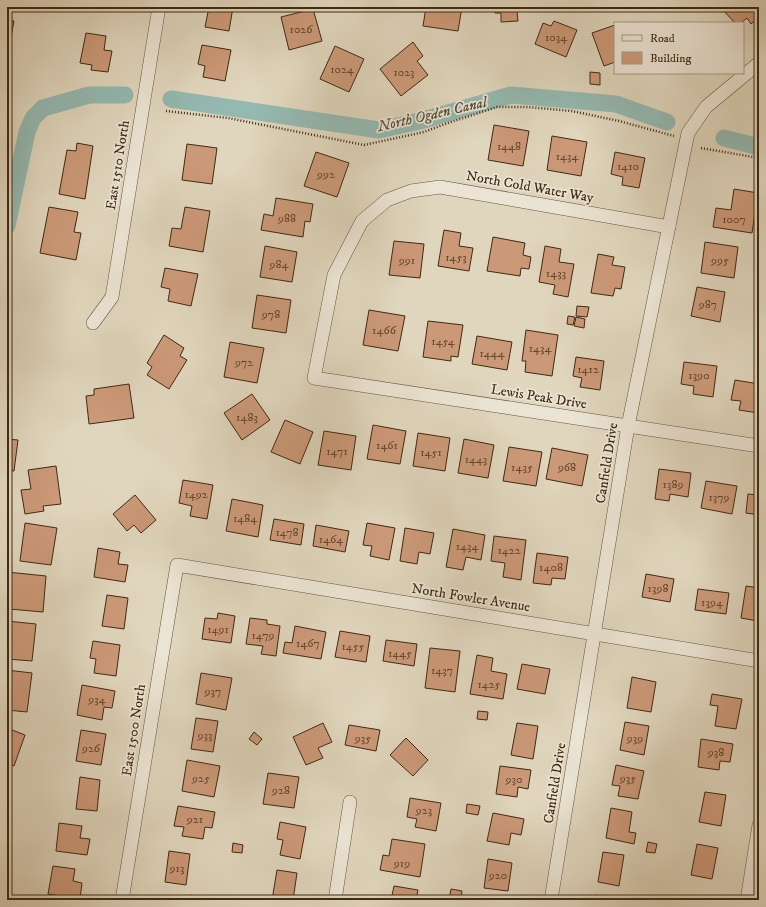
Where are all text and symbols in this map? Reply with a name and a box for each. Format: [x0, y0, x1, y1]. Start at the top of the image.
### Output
house number: 1026 [290, 22, 313, 37]
legend [614, 22, 744, 74]
house number: 1034 [545, 30, 568, 45]
text: Road [650, 31, 675, 46]
text: Building [650, 51, 691, 66]
house number: 1024 [330, 62, 355, 77]
house number: 1023 [393, 65, 415, 80]
water label: North Ogden Canal [375, 92, 491, 137]
street label: East 1510 North [102, 118, 134, 211]
house number: 1448 [497, 139, 521, 154]
house number: 1434 [556, 149, 579, 164]
house number: 1410 [617, 159, 639, 174]
house number: 992 [316, 167, 335, 182]
street label: North Cold Water Way [465, 167, 595, 207]
house number: 988 [277, 211, 296, 226]
house number: 1007 [722, 212, 746, 227]
house number: 1453 [445, 250, 467, 265]
house number: 991 [398, 253, 415, 268]
house number: 995 [710, 253, 729, 268]
house number: 984 [269, 257, 290, 272]
house number: 1433 [546, 266, 566, 281]
house number: 987 [698, 297, 717, 312]
house number: 978 [261, 307, 280, 322]
house number: 1466 [372, 323, 397, 338]
house number: 1454 [431, 334, 456, 349]
house number: 1434 [529, 341, 552, 356]
house number: 1444 [479, 346, 506, 361]
house number: 972 [234, 355, 253, 370]
house number: 1412 [577, 362, 599, 377]
house number: 1390 [688, 368, 710, 383]
street label: Lewis Peak Drive [490, 381, 588, 413]
house number: 1483 [236, 410, 258, 425]
street label: Canfield Drive [592, 421, 622, 505]
house number: 1461 [376, 438, 398, 453]
house number: 1471 [326, 444, 348, 459]
house number: 1451 [420, 445, 442, 460]
house number: 1443 [465, 452, 487, 467]
house number: 1435 [511, 460, 533, 475]
house number: 968 [557, 460, 576, 475]
house number: 1389 [663, 477, 683, 492]
house number: 1492 [184, 487, 208, 502]
house number: 1379 [708, 490, 730, 505]
house number: 1484 [233, 511, 258, 526]
house number: 1478 [275, 525, 299, 540]
house number: 1464 [319, 532, 344, 547]
house number: 1434 [456, 539, 479, 554]
house number: 1422 [497, 543, 521, 558]
house number: 1408 [539, 560, 563, 575]
street label: North Fowler Avenue [410, 580, 532, 616]
house number: 1398 [648, 581, 668, 596]
house number: 1394 [701, 595, 724, 610]
house number: 1491 [207, 622, 229, 637]
house number: 1479 [251, 628, 275, 643]
house number: 1467 [296, 636, 320, 651]
house number: 1455 [341, 639, 365, 654]
house number: 1445 [388, 646, 412, 661]
house number: 1437 [431, 663, 453, 678]
house number: 1425 [477, 677, 501, 692]
street label: East 1500 North [118, 682, 150, 778]
house number: 937 [204, 684, 221, 699]
house number: 934 [87, 692, 107, 707]
house number: 933 [197, 728, 212, 743]
house number: 935 [354, 731, 371, 746]
house number: 939 [626, 731, 643, 746]
house number: 926 [81, 741, 101, 756]
street label: Canfield Drive [540, 741, 570, 825]
house number: 938 [707, 745, 724, 760]
house number: 925 [191, 771, 210, 786]
house number: 935 [619, 771, 636, 786]
house number: 930 [505, 772, 522, 787]
house number: 928 [271, 783, 290, 798]
house number: 923 [415, 803, 432, 818]
house number: 921 [186, 812, 203, 827]
house number: 919 [393, 856, 410, 871]
house number: 913 [169, 861, 184, 876]
house number: 920 [488, 868, 507, 883]

